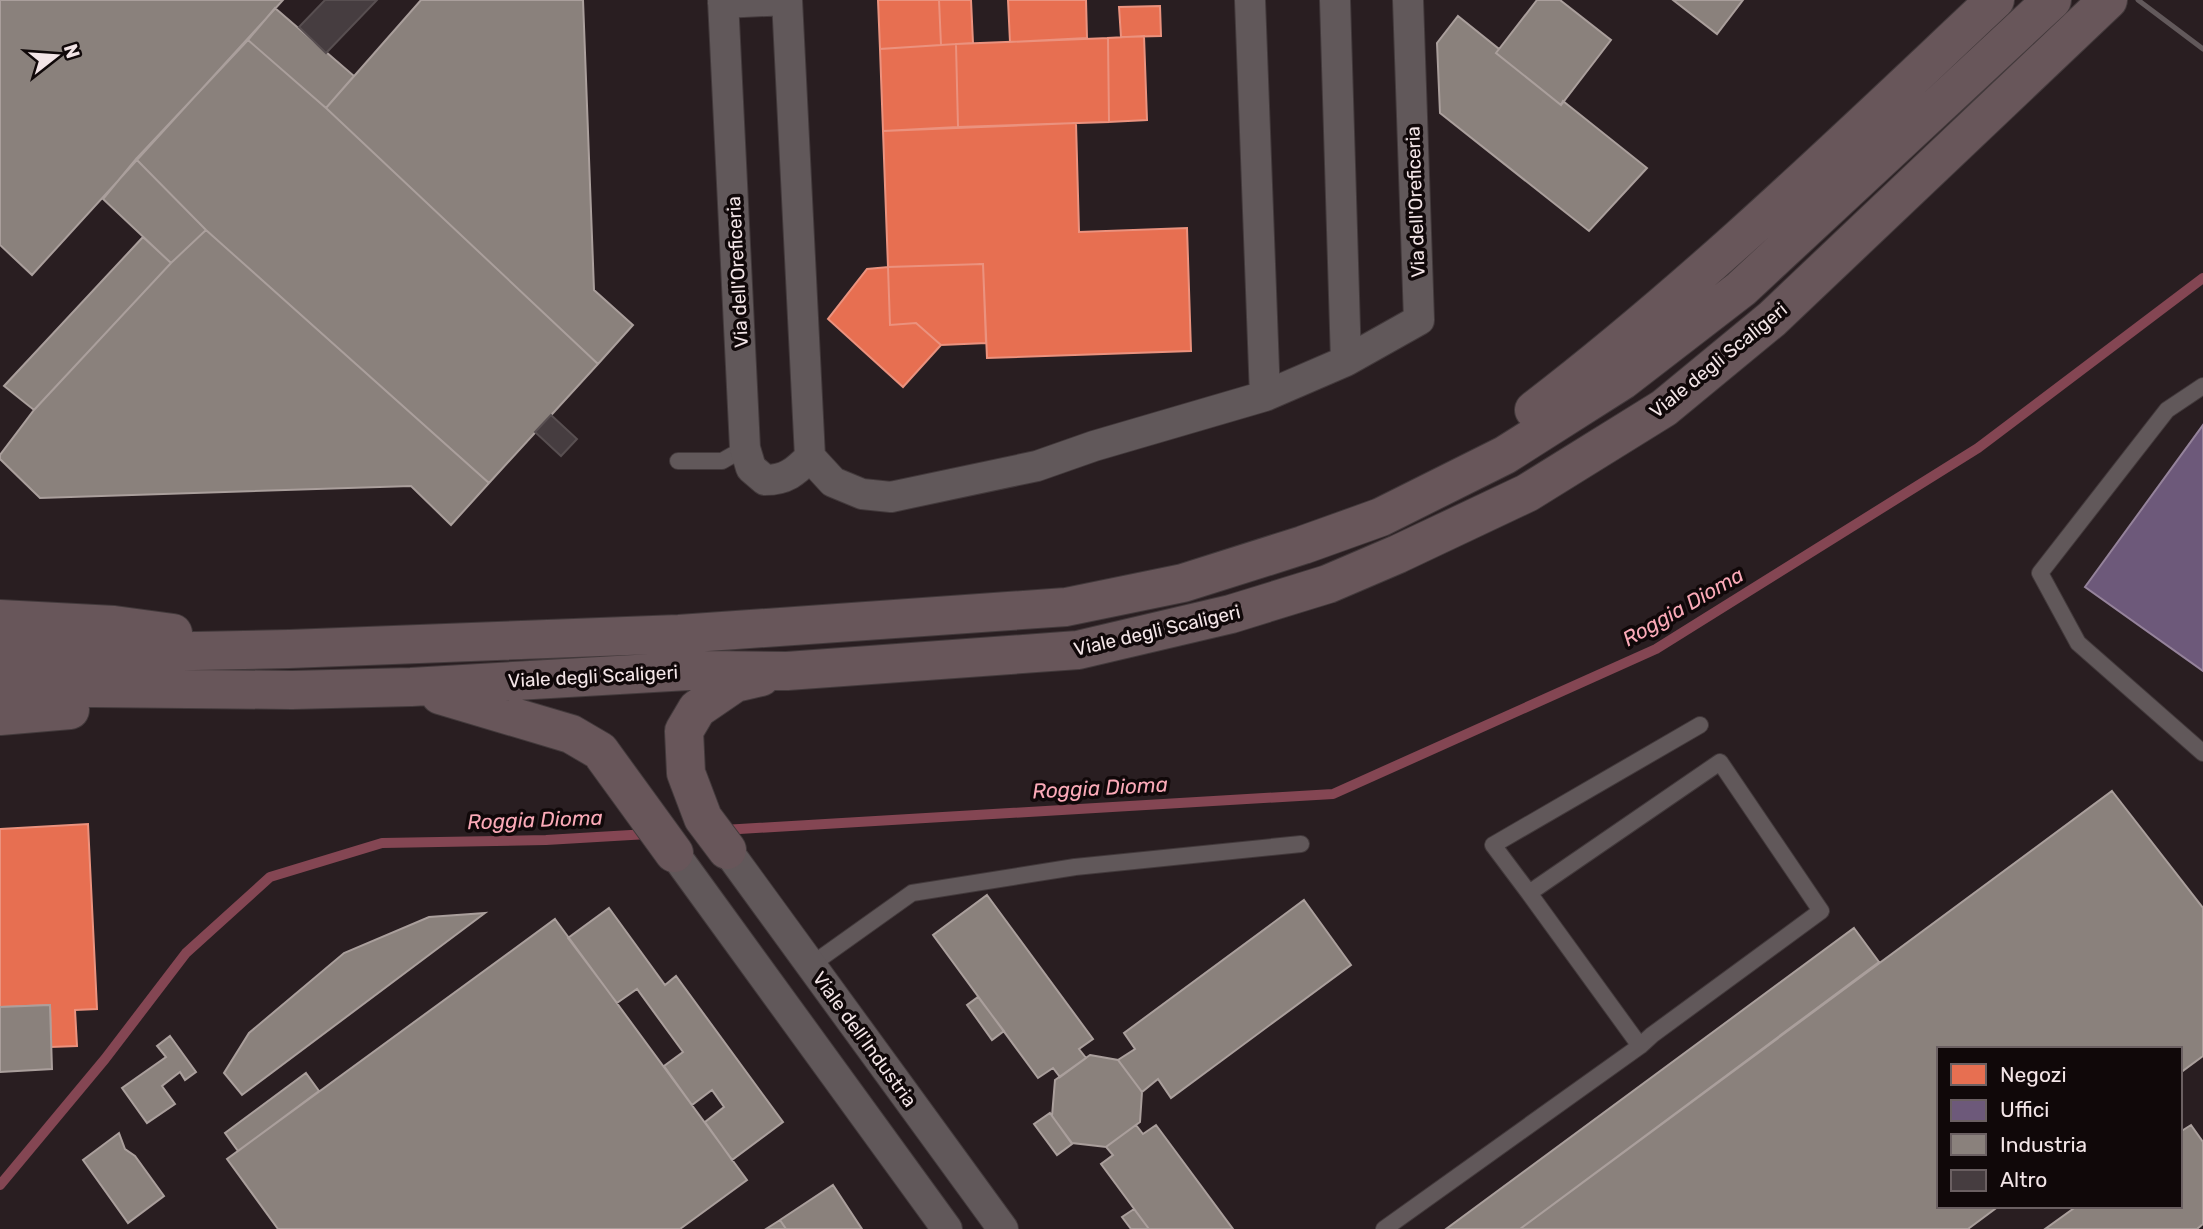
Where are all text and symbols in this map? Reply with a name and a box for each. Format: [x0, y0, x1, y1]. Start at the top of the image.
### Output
north arrow [21, 21, 91, 91]
text: N [59, 41, 85, 61]
street label: Via dell'Oreficeria [1401, 126, 1430, 278]
street label: Via dell'Oreficeria [722, 196, 753, 348]
street label: Viale degli Scaligeri [1645, 298, 1792, 423]
water label: Roggia Dioma [1618, 562, 1748, 651]
street label: Viale degli Scaligeri [1072, 600, 1243, 661]
street label: Viale degli Scaligeri [507, 661, 679, 692]
water label: Roggia Dioma [1031, 771, 1168, 804]
water label: Roggia Dioma [467, 805, 603, 834]
street label: Viale dell'Industria [808, 967, 921, 1111]
legend [1937, 1047, 2182, 1208]
text: Negozi [2000, 1062, 2067, 1087]
text: Uffici [2000, 1097, 2049, 1122]
text: Industria [2000, 1132, 2087, 1157]
text: Altro [2000, 1167, 2047, 1192]

